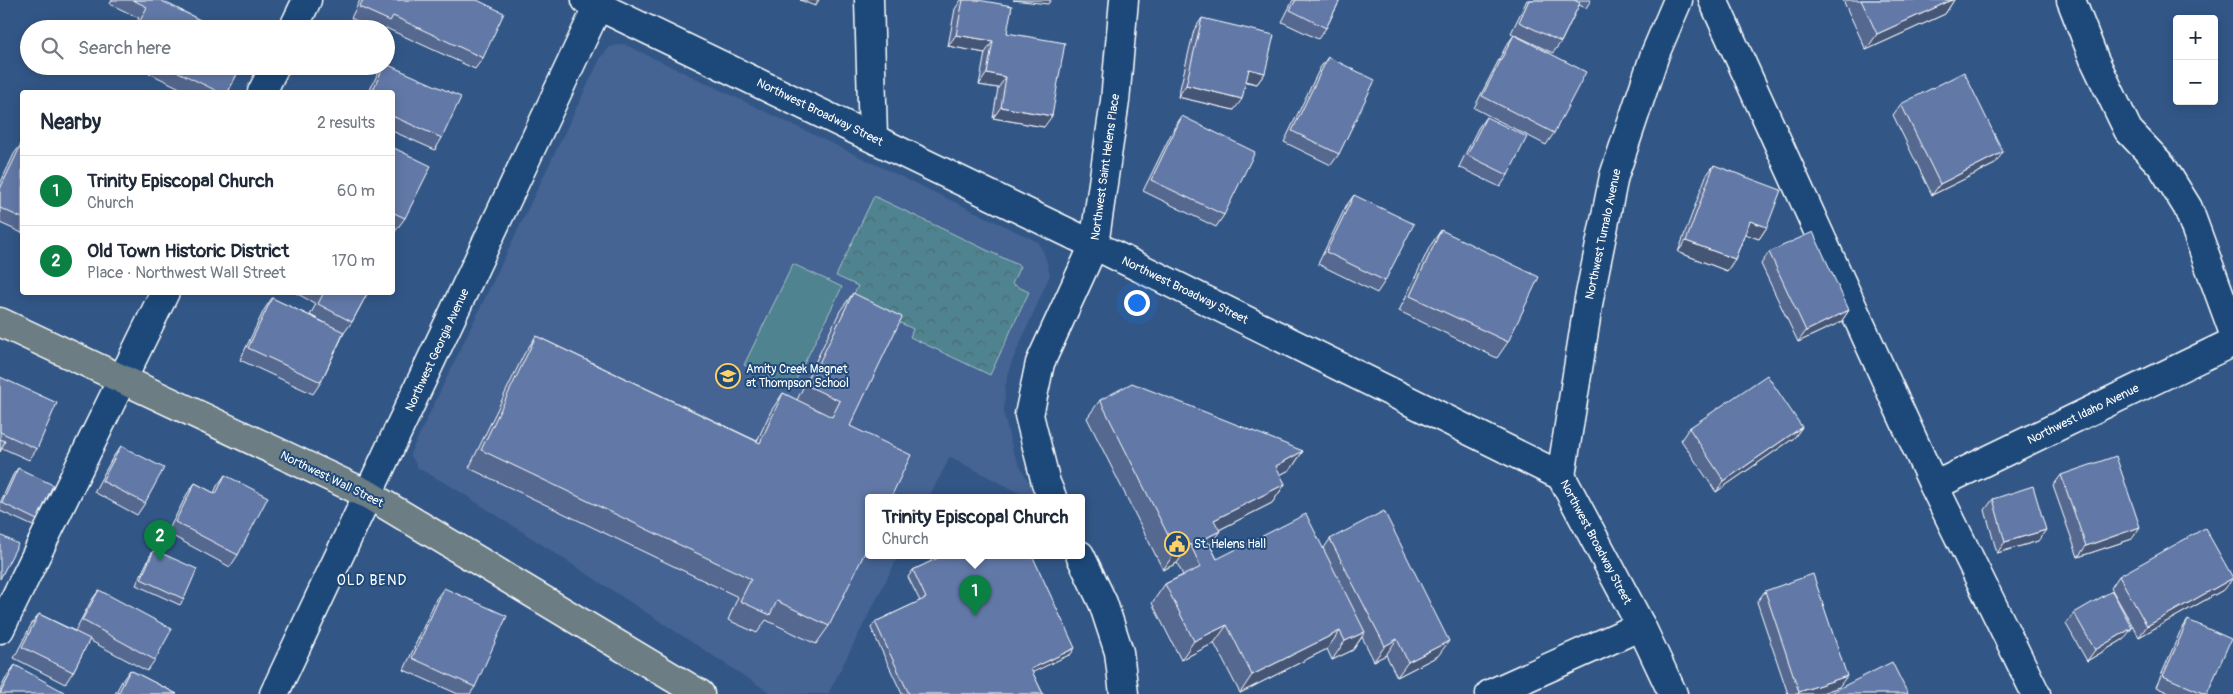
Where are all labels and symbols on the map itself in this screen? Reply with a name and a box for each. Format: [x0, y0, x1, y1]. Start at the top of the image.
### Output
street label: Northwest Broadway Street [754, 75, 886, 150]
street label: Northwest Saint Helens Place [1088, 93, 1123, 241]
street label: Northwest Tumalo Avenue [1582, 167, 1625, 301]
street label: Northwest Broadway Street [1119, 253, 1251, 328]
street label: Northwest Georgia Avenue [402, 286, 473, 414]
your location [1124, 290, 1150, 316]
place label: Amity Creek Magnet at Thompson School [746, 362, 849, 391]
school or university icon: Amity Creek Magnet at Thompson School [715, 363, 741, 389]
street label: Northwest Idaho Avenue [2025, 381, 2142, 448]
street label: Northwest Wall Street [278, 448, 386, 511]
street label: Northwest Broadway Street [1556, 477, 1635, 607]
pin: 2 [144, 520, 176, 561]
public building icon: St. Helens Hall [1164, 531, 1190, 557]
place label: St. Helens Hall [1194, 537, 1266, 552]
district label: OLD BEND [337, 572, 407, 589]
pin: 1 [959, 575, 991, 616]

